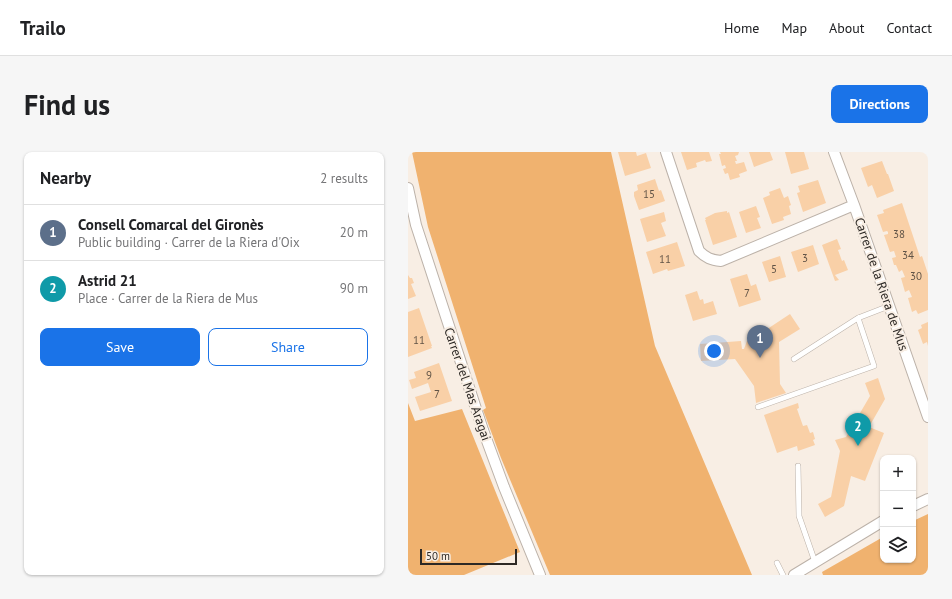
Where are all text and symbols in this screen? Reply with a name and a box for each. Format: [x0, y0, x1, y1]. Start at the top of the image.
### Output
text: Trailo [20, 16, 66, 40]
text: Home [724, 19, 759, 37]
text: Map [781, 19, 807, 37]
text: About [829, 19, 865, 37]
text: Contact [887, 19, 932, 37]
button: Directions [831, 85, 928, 123]
text: Find us [24, 86, 110, 123]
text: Nearby [40, 167, 91, 189]
text: 2 results [320, 170, 368, 187]
house number: 15 [643, 187, 655, 201]
text: Consell Comarcal del Gironès [78, 215, 264, 234]
street label: Carrer de la Riera de Mus [851, 215, 912, 353]
text: 1 [49, 224, 57, 241]
text: 20 m [340, 224, 368, 241]
house number: 38 [893, 227, 905, 241]
text: Public building · Carrer de la Riera d'Oix [78, 234, 300, 251]
house number: 34 [902, 248, 914, 262]
house number: 3 [802, 251, 808, 265]
house number: 11 [659, 252, 671, 266]
house number: 5 [771, 262, 777, 276]
house number: 30 [910, 269, 922, 283]
text: Astrid 21 [78, 271, 137, 290]
text: 2 [49, 280, 57, 297]
text: 90 m [340, 280, 368, 297]
house number: 7 [744, 286, 750, 300]
text: Place · Carrer de la Riera de Mus [78, 290, 258, 307]
street label: Carrer del Mas Aragai [440, 325, 495, 443]
pin: 1 [747, 325, 773, 358]
button: Save [40, 328, 200, 366]
button: Share [208, 328, 368, 366]
house number: 11 [413, 333, 425, 347]
your location [704, 341, 724, 361]
house number: 9 [426, 368, 432, 382]
house number: 7 [434, 387, 440, 401]
pin: 2 [845, 413, 871, 446]
map controls [880, 455, 916, 563]
button: + [880, 455, 916, 491]
button: − [880, 491, 916, 527]
button: layers [880, 527, 916, 563]
scale bar [420, 547, 517, 566]
text: 50 m [426, 549, 450, 563]

